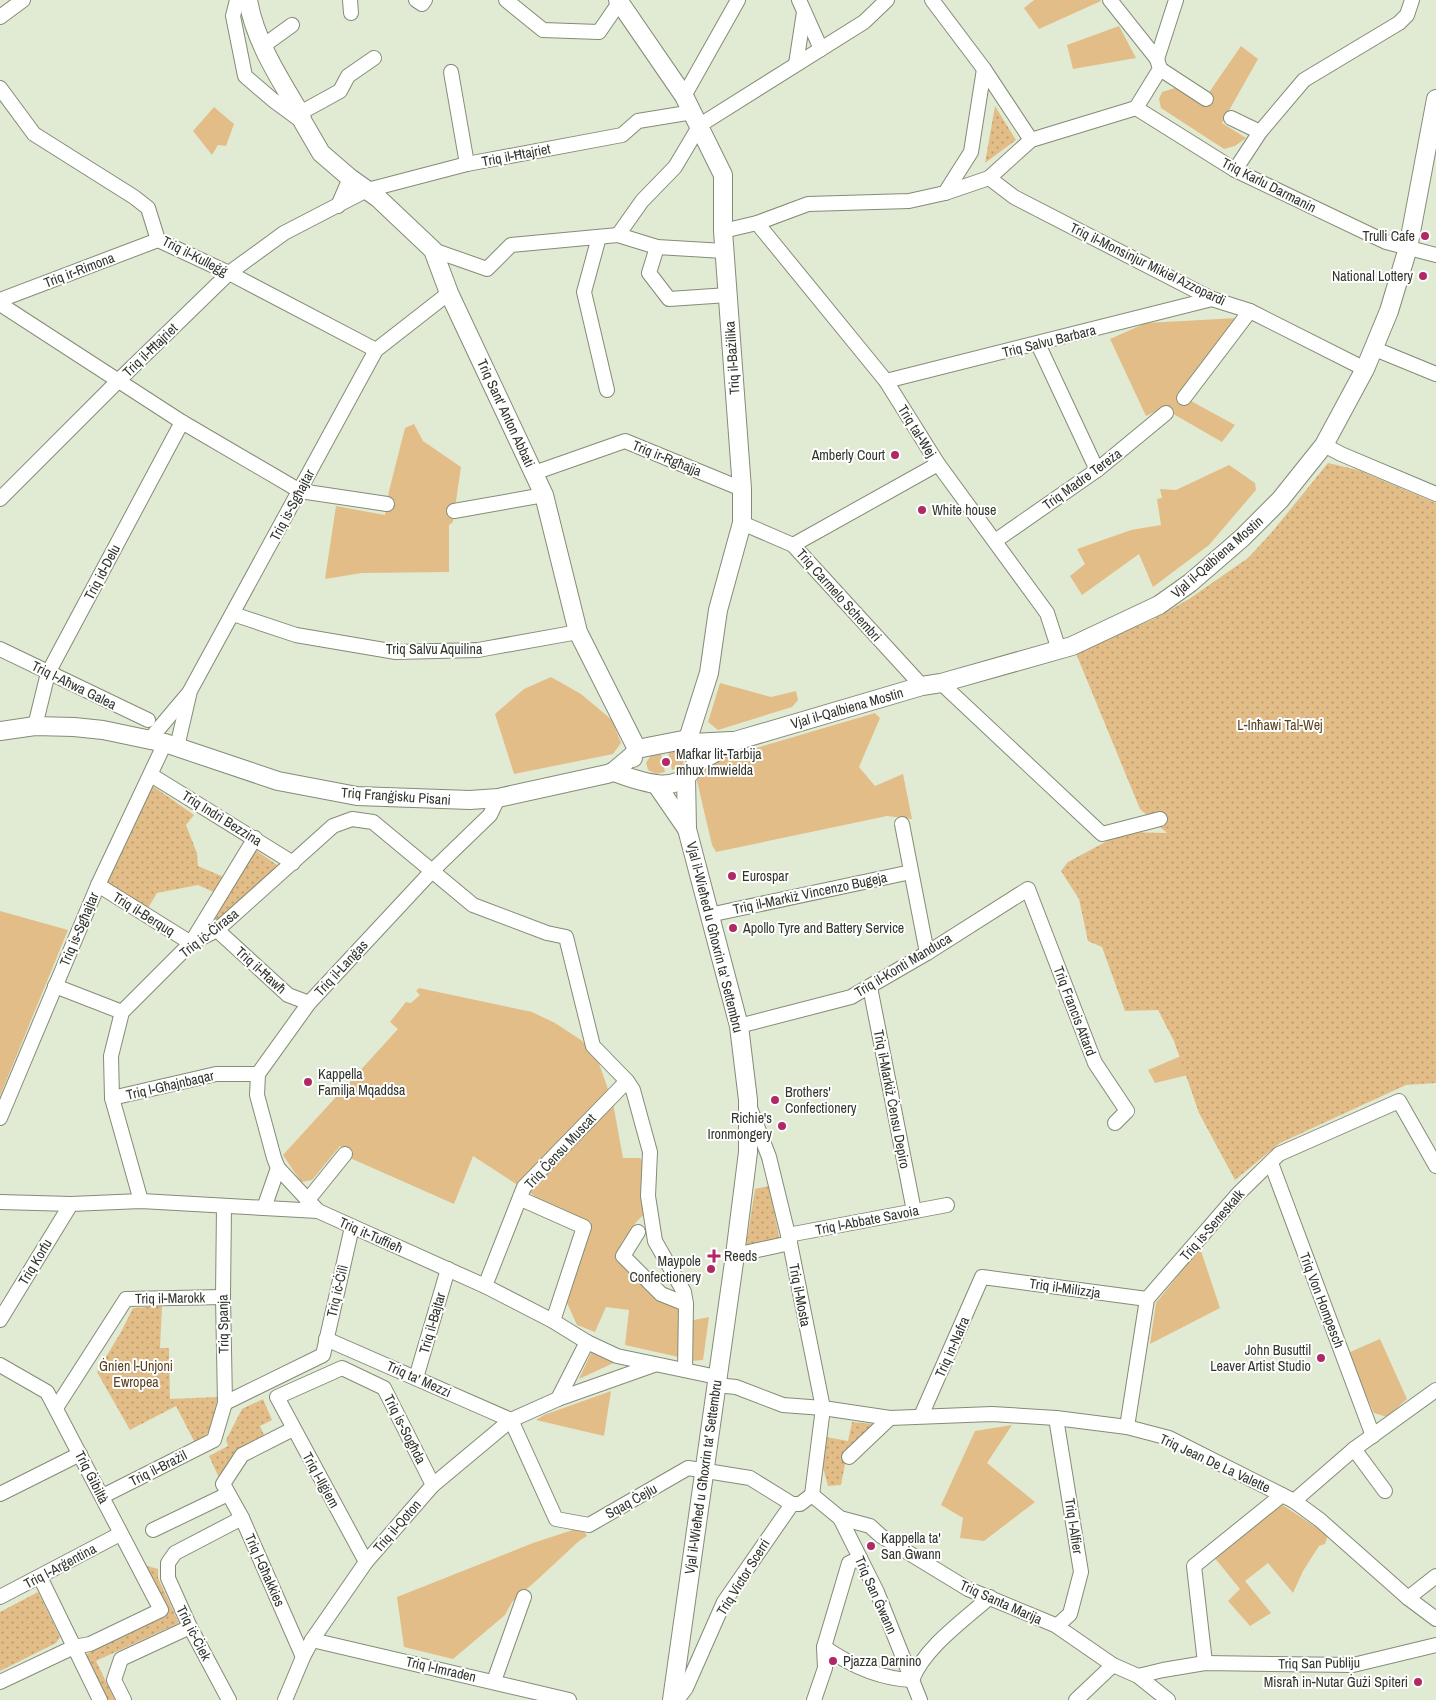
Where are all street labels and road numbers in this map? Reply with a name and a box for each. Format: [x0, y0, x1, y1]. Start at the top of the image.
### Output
street label: Triq il-Ħtajriet [480, 140, 552, 170]
street label: Triq Karlu Darmanin [1219, 153, 1319, 217]
street label: Triq il-Monsinjur Mikiel Azzopardi [1067, 218, 1229, 310]
street label: Triq il-Kulleġġ [159, 232, 231, 280]
street label: Triq ir-Rimona [41, 248, 117, 292]
street label: Triq il-Ħtajriet [119, 319, 181, 381]
street label: Triq il-Bażilika [720, 320, 744, 395]
street label: Triq Salvu Barbara [1000, 321, 1098, 361]
street label: Triq Sant' Anton Abbati [473, 356, 539, 470]
street label: Triq tal-Wej [894, 401, 940, 461]
street label: Triq ir-Rgħajja [630, 436, 705, 480]
street label: Triq Madre Tereża [1039, 444, 1125, 514]
street label: Triq is-Sgħajtar [266, 466, 319, 544]
street label: Vjal il-Qalbiena Mostin [1167, 512, 1267, 602]
street label: Triq id-Delu [80, 541, 124, 603]
street label: Triq Carmelo Schembri [793, 545, 885, 645]
street label: Triq Salvu Aquilina [386, 640, 483, 658]
street label: Triq l-Aħwa Galea [29, 657, 120, 714]
street label: Vjal il-Qalbiena Mostin [789, 683, 905, 733]
street label: Triq Franġisku Pisani [341, 783, 451, 809]
street label: Triq Indrì Bezzina [179, 786, 266, 850]
street label: Vjal il-Wieħed u Għoxrin ta' Settembru [683, 840, 747, 1034]
street label: Triq il-Markiż Vincenzo Bugeja [731, 868, 889, 918]
street label: Triq il-Berquq [110, 888, 178, 940]
street label: Triq is-Sgħajtar [55, 889, 103, 969]
street label: Triq iċ-Ċirasa [176, 904, 243, 962]
street label: Triq il-Konti Manduca [851, 929, 955, 1001]
street label: Triq il-Lanġas [310, 936, 372, 1000]
street label: Triq il-Ħawħ [232, 943, 290, 997]
street label: Triq Francis Attard [1050, 964, 1100, 1058]
street label: Triq il-Markiż Ċensu Depiro [870, 1028, 914, 1170]
street label: Triq l-Għajnbaqar [124, 1066, 216, 1104]
street label: Triq Ċensu Muscat [520, 1110, 600, 1192]
street label: Triq is-Seneskalk [1176, 1185, 1248, 1264]
street label: Triq l-Abbate Savoia [814, 1201, 921, 1239]
street label: Triq it-Tuffieħ [336, 1213, 406, 1257]
street label: Triq Korfu [14, 1236, 56, 1288]
street label: Triq Von Hompesch [1295, 1250, 1349, 1350]
street label: Triq il-Mosta [785, 1262, 815, 1329]
street label: Triq iċ-Ċilì [322, 1263, 352, 1319]
street label: Triq il-Milizzja [1028, 1274, 1102, 1302]
street label: Triq il-Marokk [135, 1288, 206, 1308]
street label: Triq il-Bajtar [415, 1290, 449, 1356]
street label: Triq Spanja [213, 1294, 233, 1354]
street label: Triq in-Nafra [931, 1313, 974, 1380]
street label: Triq ta' Mezzi [384, 1357, 454, 1401]
street label: Vjal il-Wieħed u Għoxrin ta' Settembru [680, 1379, 726, 1575]
street label: Triq is-Sogħda [380, 1391, 430, 1467]
street label: Triq Jean De La Valette [1157, 1429, 1273, 1497]
street label: Triq il-Brażil [126, 1446, 190, 1490]
street label: Triq Ġibiltà [71, 1448, 113, 1507]
street label: Triq l-Ilġiem [298, 1449, 344, 1511]
street label: Sqaq Ċejlu [602, 1480, 660, 1522]
street label: Triq il-Qoton [369, 1496, 425, 1556]
street label: Triq l-Alfier [1061, 1497, 1087, 1555]
street label: Triq l-Għakkies [241, 1531, 289, 1610]
street label: Triq Victor Scerri [712, 1535, 774, 1619]
street label: Triq l-Arġentina [21, 1539, 100, 1593]
street label: Triq San Ġwann [851, 1553, 901, 1637]
street label: Triq Santa Marija [957, 1576, 1046, 1628]
street label: Triq iċ-Ċiek [172, 1602, 216, 1664]
street label: Triq l-Imraden [404, 1652, 478, 1686]
street label: Triq San Publiju [1278, 1653, 1360, 1673]

